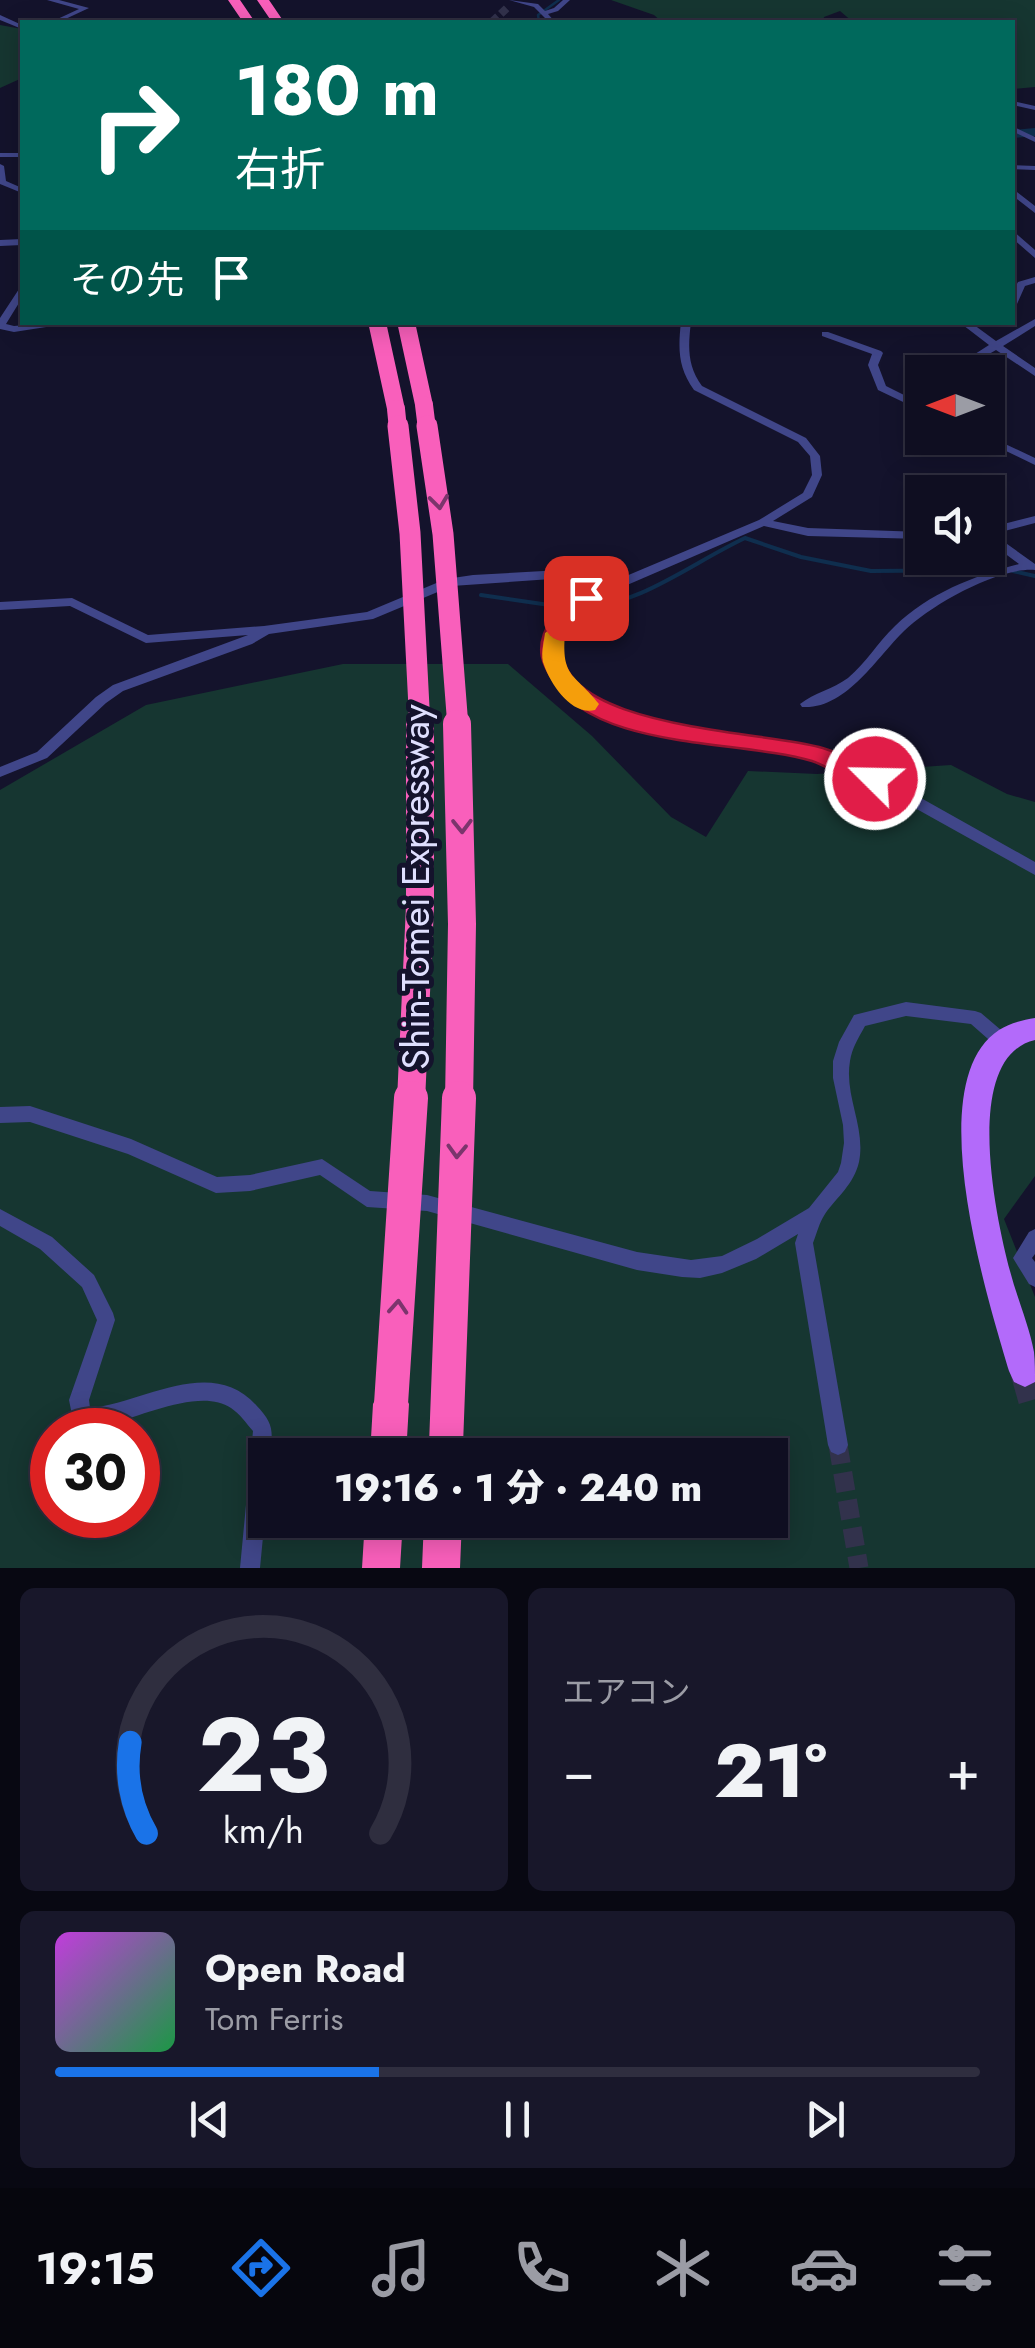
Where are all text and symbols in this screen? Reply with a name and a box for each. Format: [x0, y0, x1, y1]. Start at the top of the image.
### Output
text: 180 m [235, 40, 439, 141]
icon: right [70, 60, 200, 190]
text: 右折 [235, 137, 325, 202]
icon: arrive [204, 250, 259, 305]
text: その先 [70, 252, 184, 307]
north arrow [905, 355, 1005, 455]
map controls [905, 355, 1005, 575]
button: sound [905, 475, 1005, 575]
one-way arrow [428, 494, 449, 510]
pin [544, 556, 629, 641]
icon: arrive [559, 571, 614, 626]
street label: Shin-Tomei Expressway [388, 704, 443, 1070]
position arrow [823, 727, 927, 831]
one-way arrow [451, 818, 472, 834]
one-way arrow [446, 1143, 467, 1159]
one-way arrow [386, 1299, 408, 1315]
speed limit sign: 30 [30, 1408, 160, 1538]
text: 19:16 · 1 分 · 240 m [334, 1460, 702, 1515]
text: エアコン [563, 1669, 691, 1715]
text: 23 [197, 1680, 330, 1830]
text: 21° [714, 1717, 827, 1825]
text: − [563, 1731, 595, 1811]
text: + [946, 1731, 980, 1811]
text: km/h [223, 1805, 304, 1856]
text: Open Road [205, 1941, 406, 1996]
text: Tom Ferris [205, 1996, 343, 2042]
icon: previous [182, 2092, 237, 2147]
icon: pause [490, 2092, 545, 2147]
icon: next [798, 2092, 853, 2147]
icon: directions [226, 2233, 296, 2303]
icon: music [366, 2233, 436, 2303]
icon: phone [507, 2233, 577, 2303]
icon: climate [648, 2233, 718, 2303]
icon: car [789, 2233, 859, 2303]
icon: filters [930, 2233, 1000, 2303]
text: 19:15 [35, 2236, 155, 2301]

